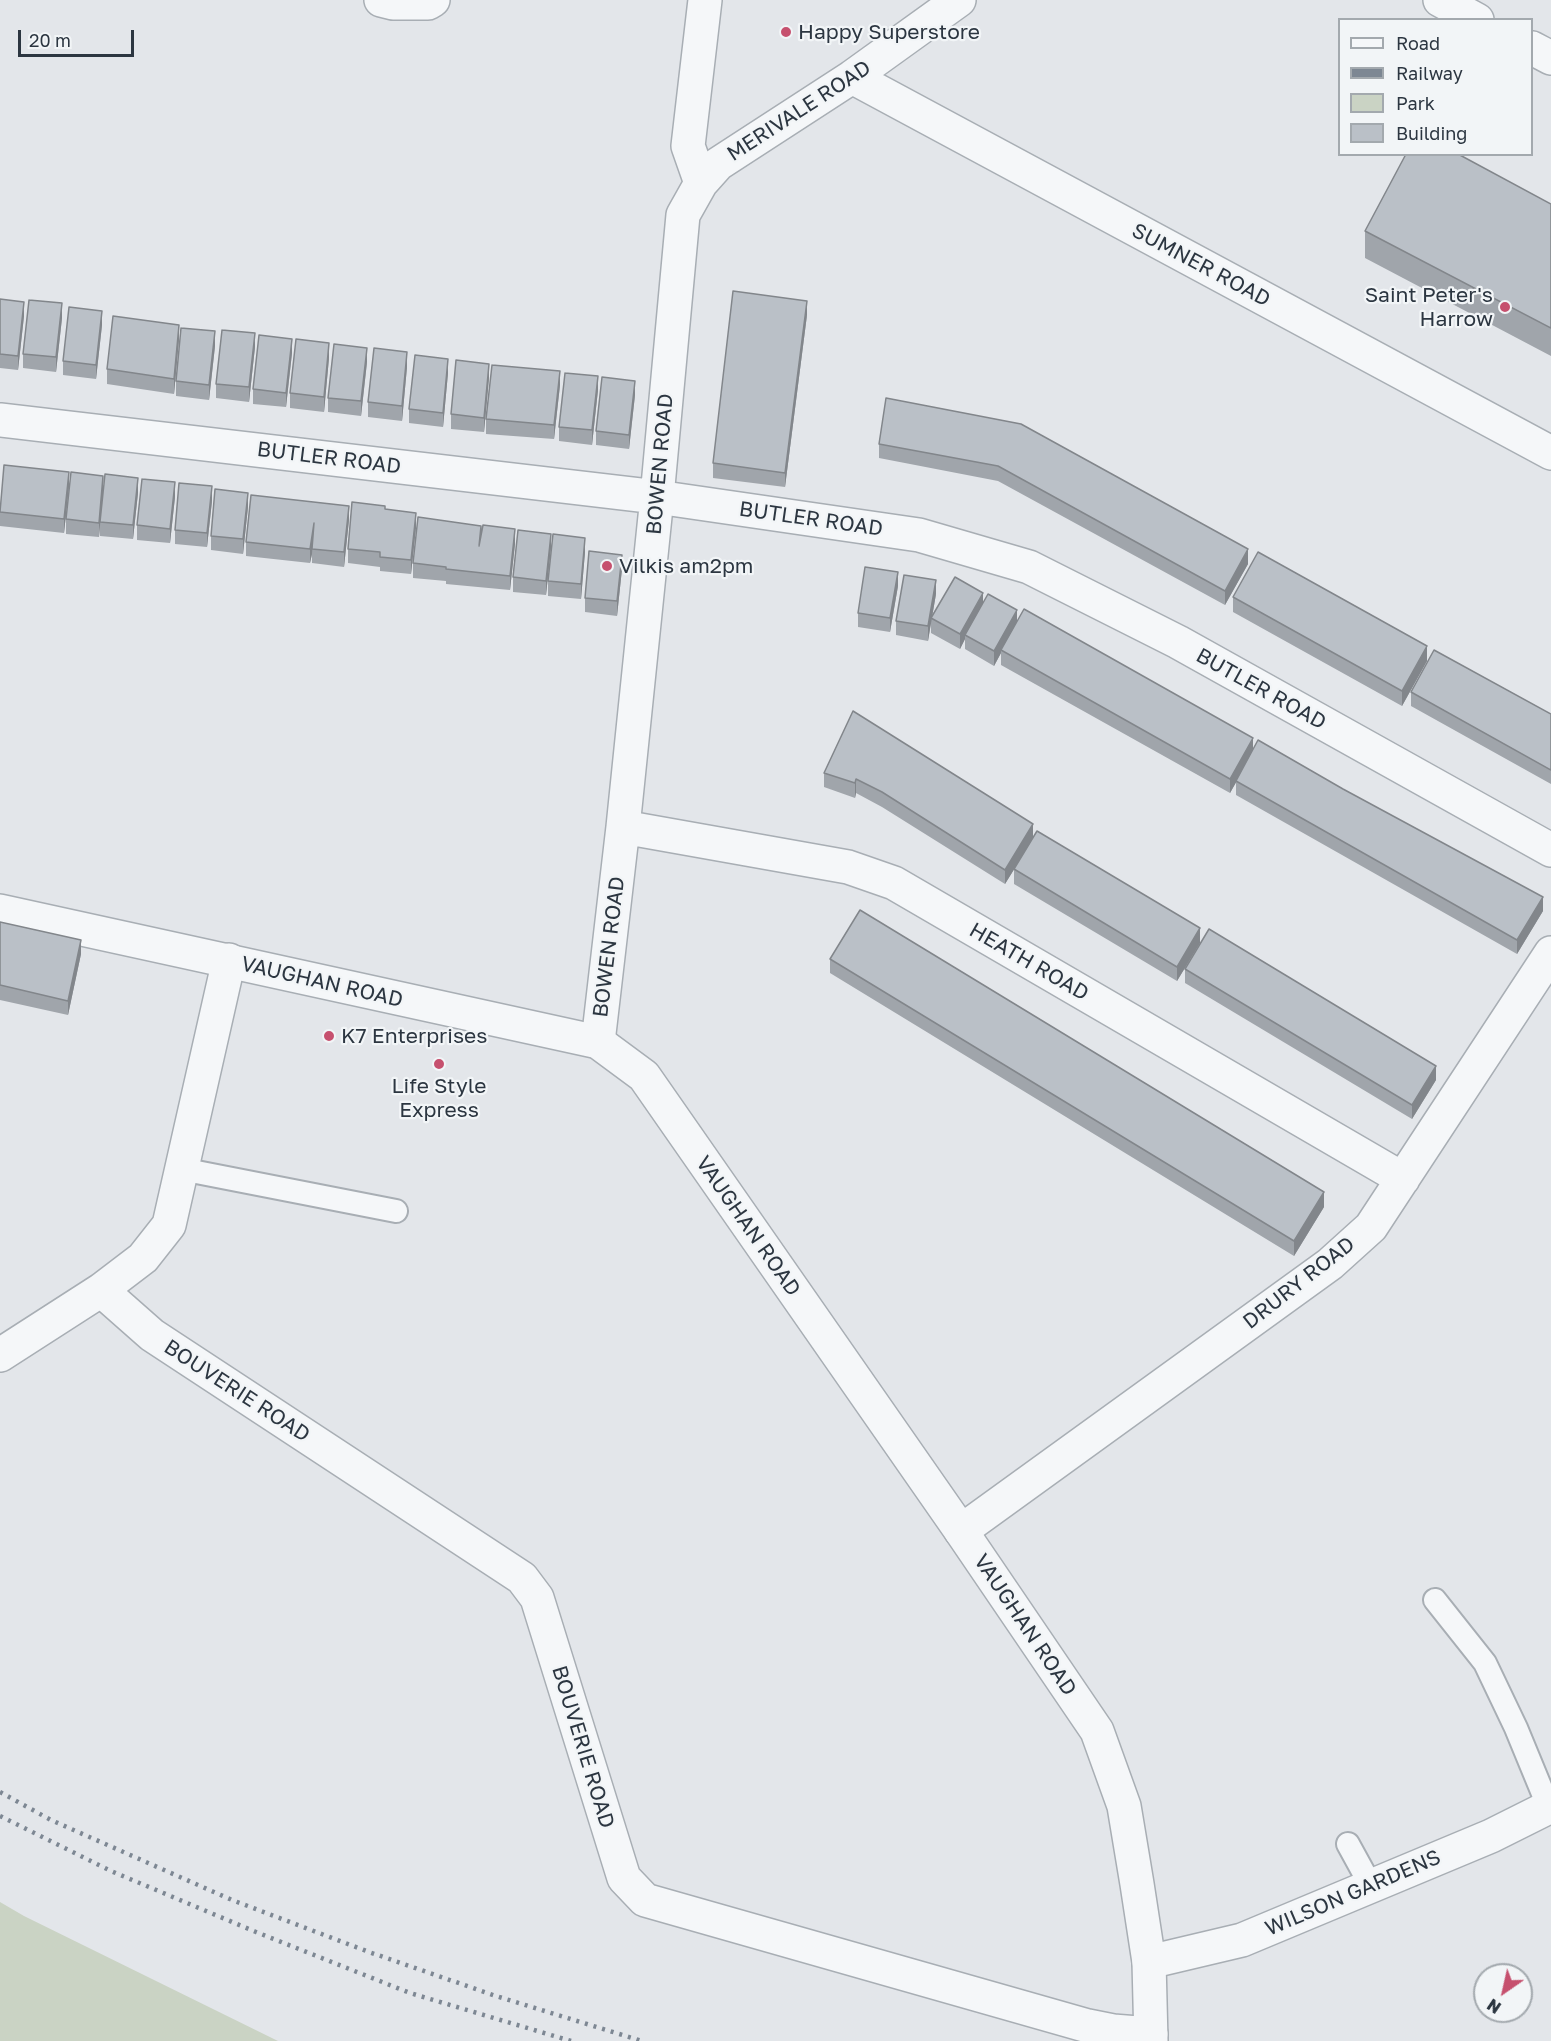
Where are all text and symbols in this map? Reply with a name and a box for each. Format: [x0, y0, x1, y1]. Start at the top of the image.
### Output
scale bar [21, 18, 136, 56]
legend [1338, 18, 1533, 156]
place label: Happy Superstore [798, 19, 980, 45]
marker: Happy Superstore [779, 25, 793, 39]
text: 20 m [29, 29, 71, 51]
text: Road [1396, 32, 1440, 54]
street label: MERIVALE ROAD [722, 55, 876, 167]
text: Railway [1396, 62, 1463, 84]
text: Park [1396, 92, 1435, 114]
text: Building [1396, 122, 1467, 144]
street label: SUMNER ROAD [1127, 218, 1275, 312]
place label: Saint Peter's Harrow [1365, 282, 1493, 332]
marker: Saint Peter's Harrow [1498, 300, 1512, 314]
street label: BOWEN ROAD [641, 392, 679, 536]
street label: BUTLER ROAD [256, 437, 402, 479]
street label: BUTLER ROAD [738, 496, 884, 542]
place label: Vilkis am2pm [619, 553, 753, 579]
marker: Vilkis am2pm [600, 559, 614, 573]
street label: BUTLER ROAD [1192, 643, 1330, 735]
street label: BOWEN ROAD [588, 875, 630, 1019]
street label: HEATH ROAD [965, 918, 1093, 1006]
street label: VAUGHAN ROAD [239, 951, 405, 1013]
place label: K7 Enterprises [341, 1023, 487, 1049]
marker: K7 Enterprises [322, 1029, 336, 1043]
marker: Life Style Express [432, 1057, 446, 1071]
place label: Life Style Express [392, 1073, 486, 1123]
street label: VAUGHAN ROAD [690, 1151, 806, 1301]
street label: DRURY ROAD [1238, 1232, 1360, 1334]
street label: BOUVERIE ROAD [159, 1334, 315, 1448]
street label: VAUGHAN ROAD [968, 1549, 1082, 1701]
street label: BOUVERIE ROAD [546, 1663, 620, 1831]
street label: WILSON GARDENS [1261, 1845, 1445, 1941]
north arrow [1473, 1963, 1533, 2023]
text: N [1483, 1995, 1505, 2018]

